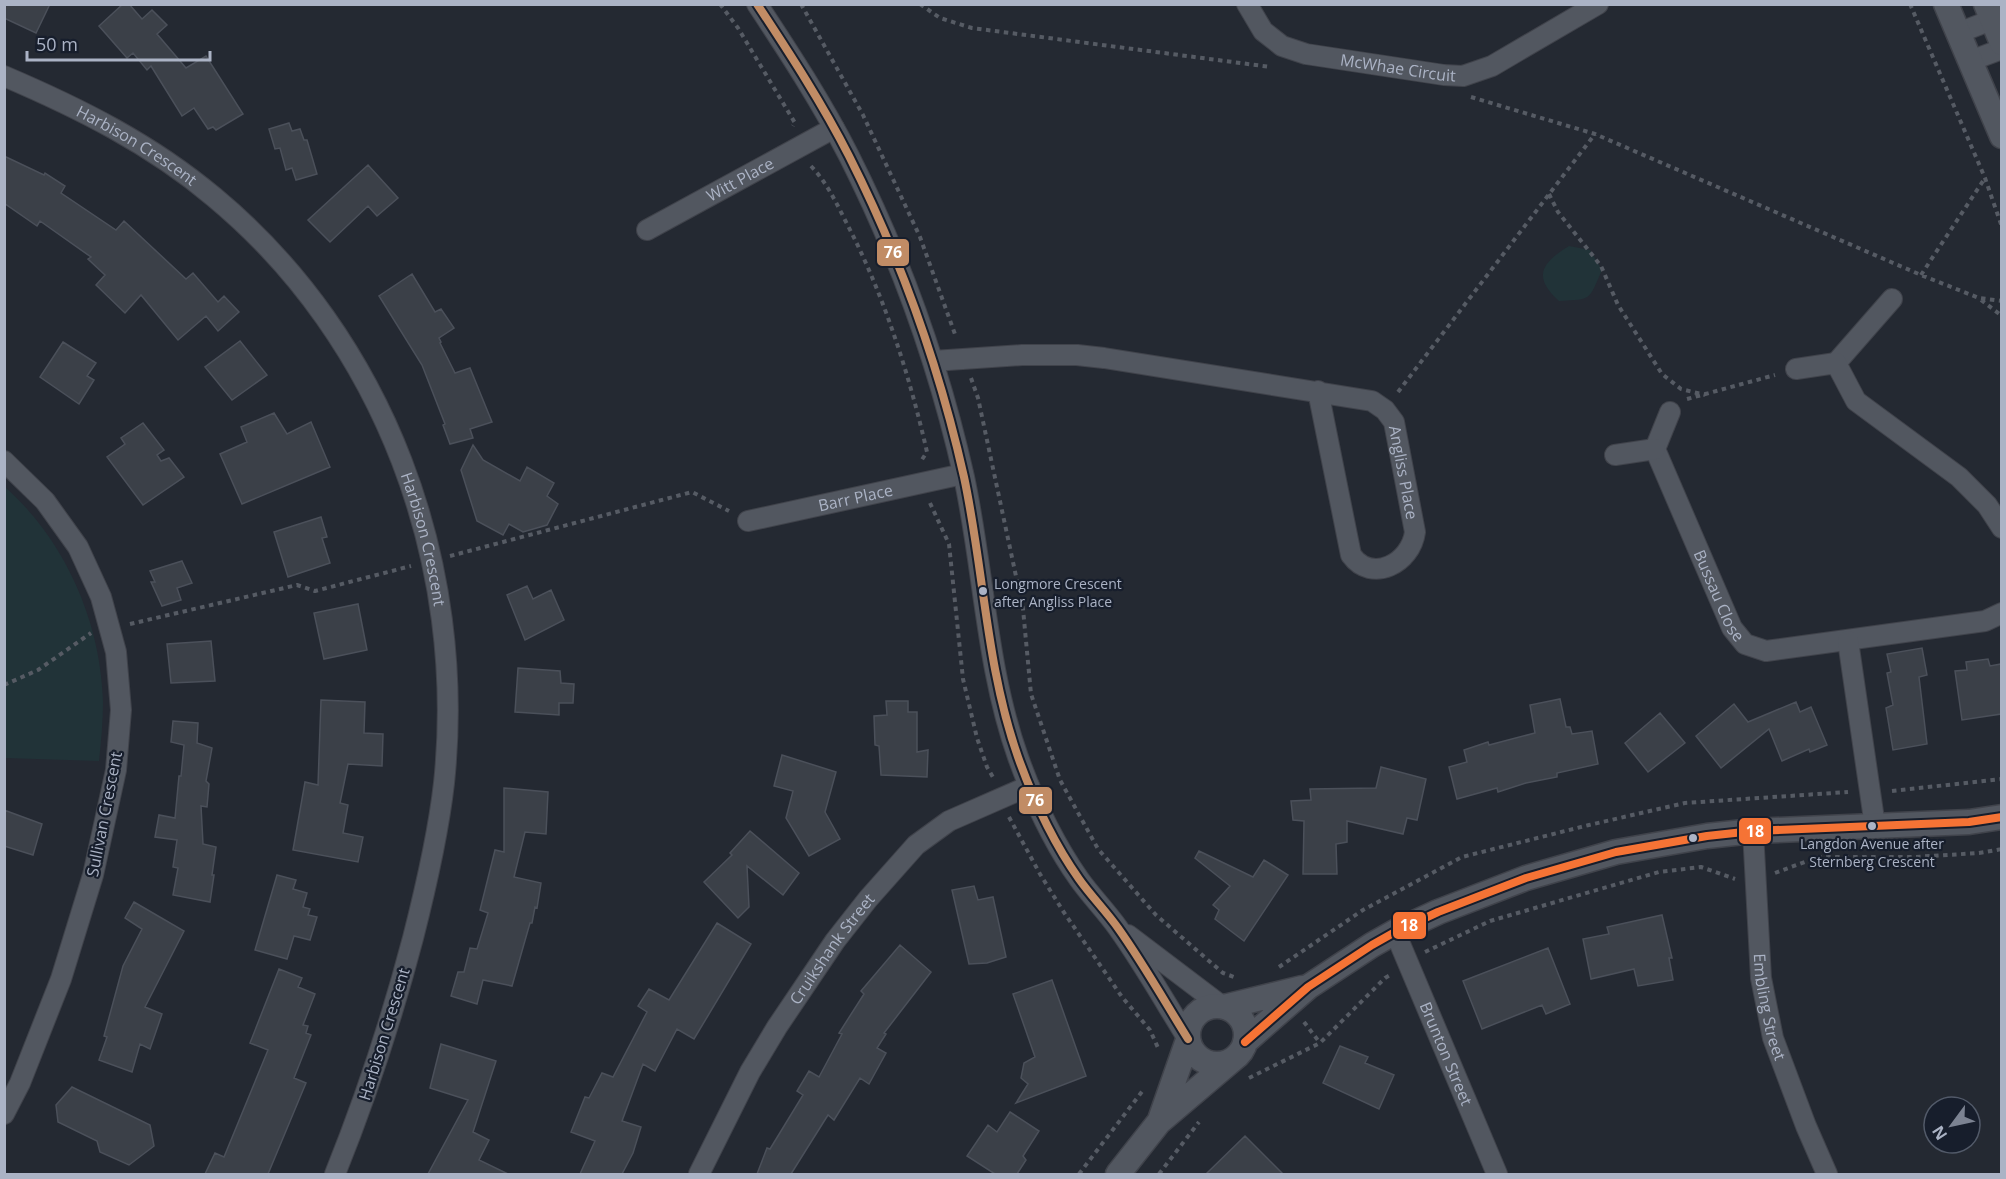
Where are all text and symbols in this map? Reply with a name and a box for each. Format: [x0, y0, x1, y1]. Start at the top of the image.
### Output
scale bar [27, 24, 210, 62]
text: 50 m [36, 32, 78, 56]
street label: McWhae Circuit [1339, 48, 1457, 87]
street label: Harbison Crescent [73, 100, 202, 191]
street label: Witt Place [702, 152, 778, 207]
line badge: 76 [876, 238, 910, 267]
text: 76 [884, 241, 902, 263]
street label: Angliss Place [1384, 424, 1423, 521]
street label: Harbison Crescent [396, 469, 451, 608]
street label: Barr Place [816, 479, 895, 516]
street label: Bussau Close [1689, 546, 1750, 646]
place label: Longmore Crescent after Angliss Place [994, 574, 1122, 611]
marker: Longmore Crescent after Angliss Place [977, 585, 989, 597]
street label: Sullivan Crescent [81, 749, 127, 878]
line badge: 76 [1018, 786, 1053, 815]
text: 76 [1026, 789, 1044, 811]
line badge: 18 [1738, 817, 1772, 845]
text: 18 [1746, 820, 1764, 842]
marker: Langdon Avenue after Sternberg Crescent [1866, 820, 1878, 832]
unlabelled marker [1687, 832, 1699, 844]
place label: Langdon Avenue after Sternberg Crescent [1800, 834, 1944, 871]
street label: Cruikshank Street [784, 888, 879, 1009]
line badge: 18 [1392, 911, 1427, 940]
text: 18 [1400, 914, 1418, 936]
street label: Embling Street [1749, 953, 1792, 1064]
street label: Harbison Crescent [353, 965, 415, 1103]
street label: Brunton Street [1415, 998, 1478, 1109]
north arrow [1922, 1095, 1982, 1155]
text: N [1927, 1122, 1952, 1145]

